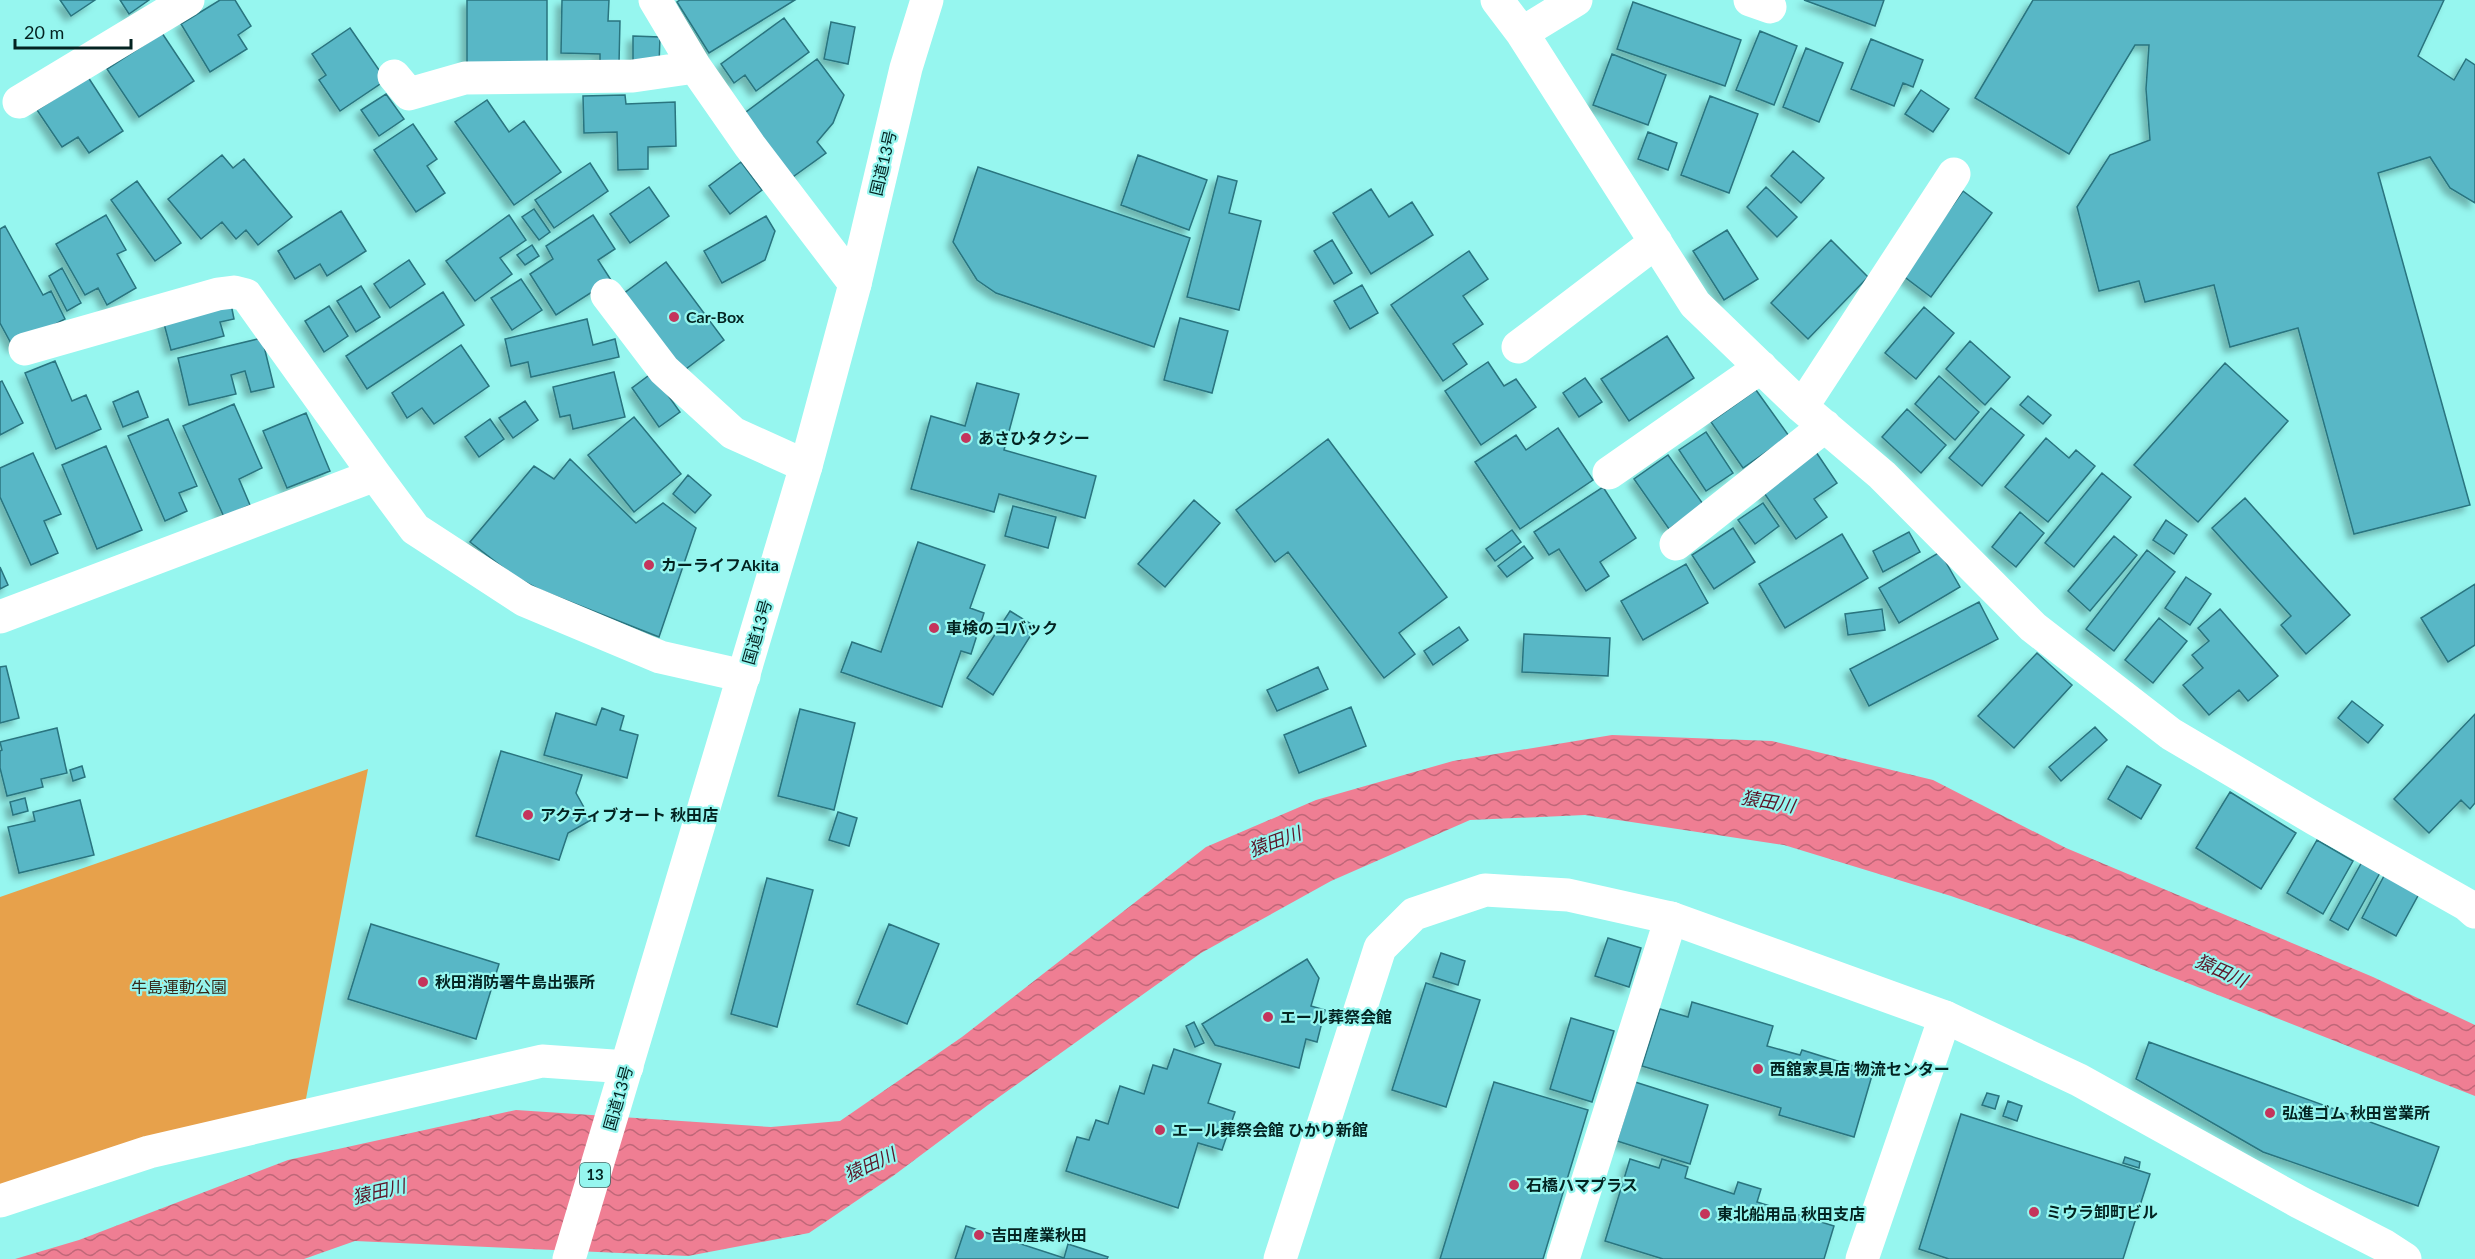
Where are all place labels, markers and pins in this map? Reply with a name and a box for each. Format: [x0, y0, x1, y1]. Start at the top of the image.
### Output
place label: Car-Box [686, 307, 745, 326]
marker: Car-Box [667, 310, 681, 324]
place label: あさひタクシー [978, 428, 1090, 447]
marker: あさひタクシー [959, 431, 973, 445]
place label: カーライフAkita [661, 555, 779, 574]
marker: カーライフAkita [642, 558, 656, 572]
place label: 車検のコバック [946, 618, 1058, 637]
marker: 車検のコバック [927, 621, 941, 635]
place label: アクティブオート 秋田店 [540, 805, 718, 824]
marker: アクティブオート 秋田店 [521, 808, 535, 822]
place label: 秋田消防署牛島出張所 [435, 972, 595, 991]
marker: 秋田消防署牛島出張所 [416, 975, 430, 989]
place label: エール葬祭会館 [1280, 1007, 1392, 1026]
marker: エール葬祭会館 [1261, 1010, 1275, 1024]
place label: 西舘家具店 物流センター [1770, 1059, 1950, 1078]
marker: 西舘家具店 物流センター [1751, 1062, 1765, 1076]
place label: 弘進ゴム 秋田営業所 [2282, 1103, 2430, 1122]
marker: 弘進ゴム 秋田営業所 [2263, 1106, 2277, 1120]
place label: エール葬祭会館 ひかり新館 [1172, 1120, 1368, 1139]
marker: エール葬祭会館 ひかり新館 [1153, 1123, 1167, 1137]
place label: 石橋ハマプラス [1526, 1175, 1638, 1194]
marker: 石橋ハマプラス [1507, 1178, 1521, 1192]
place label: ミウラ卸町ビル [2046, 1202, 2158, 1221]
place label: 東北船用品 秋田支店 [1717, 1204, 1865, 1223]
marker: ミウラ卸町ビル [2027, 1205, 2041, 1219]
marker: 東北船用品 秋田支店 [1698, 1207, 1712, 1221]
place label: 吉田産業秋田 [991, 1225, 1087, 1244]
marker: 吉田産業秋田 [972, 1228, 986, 1242]

